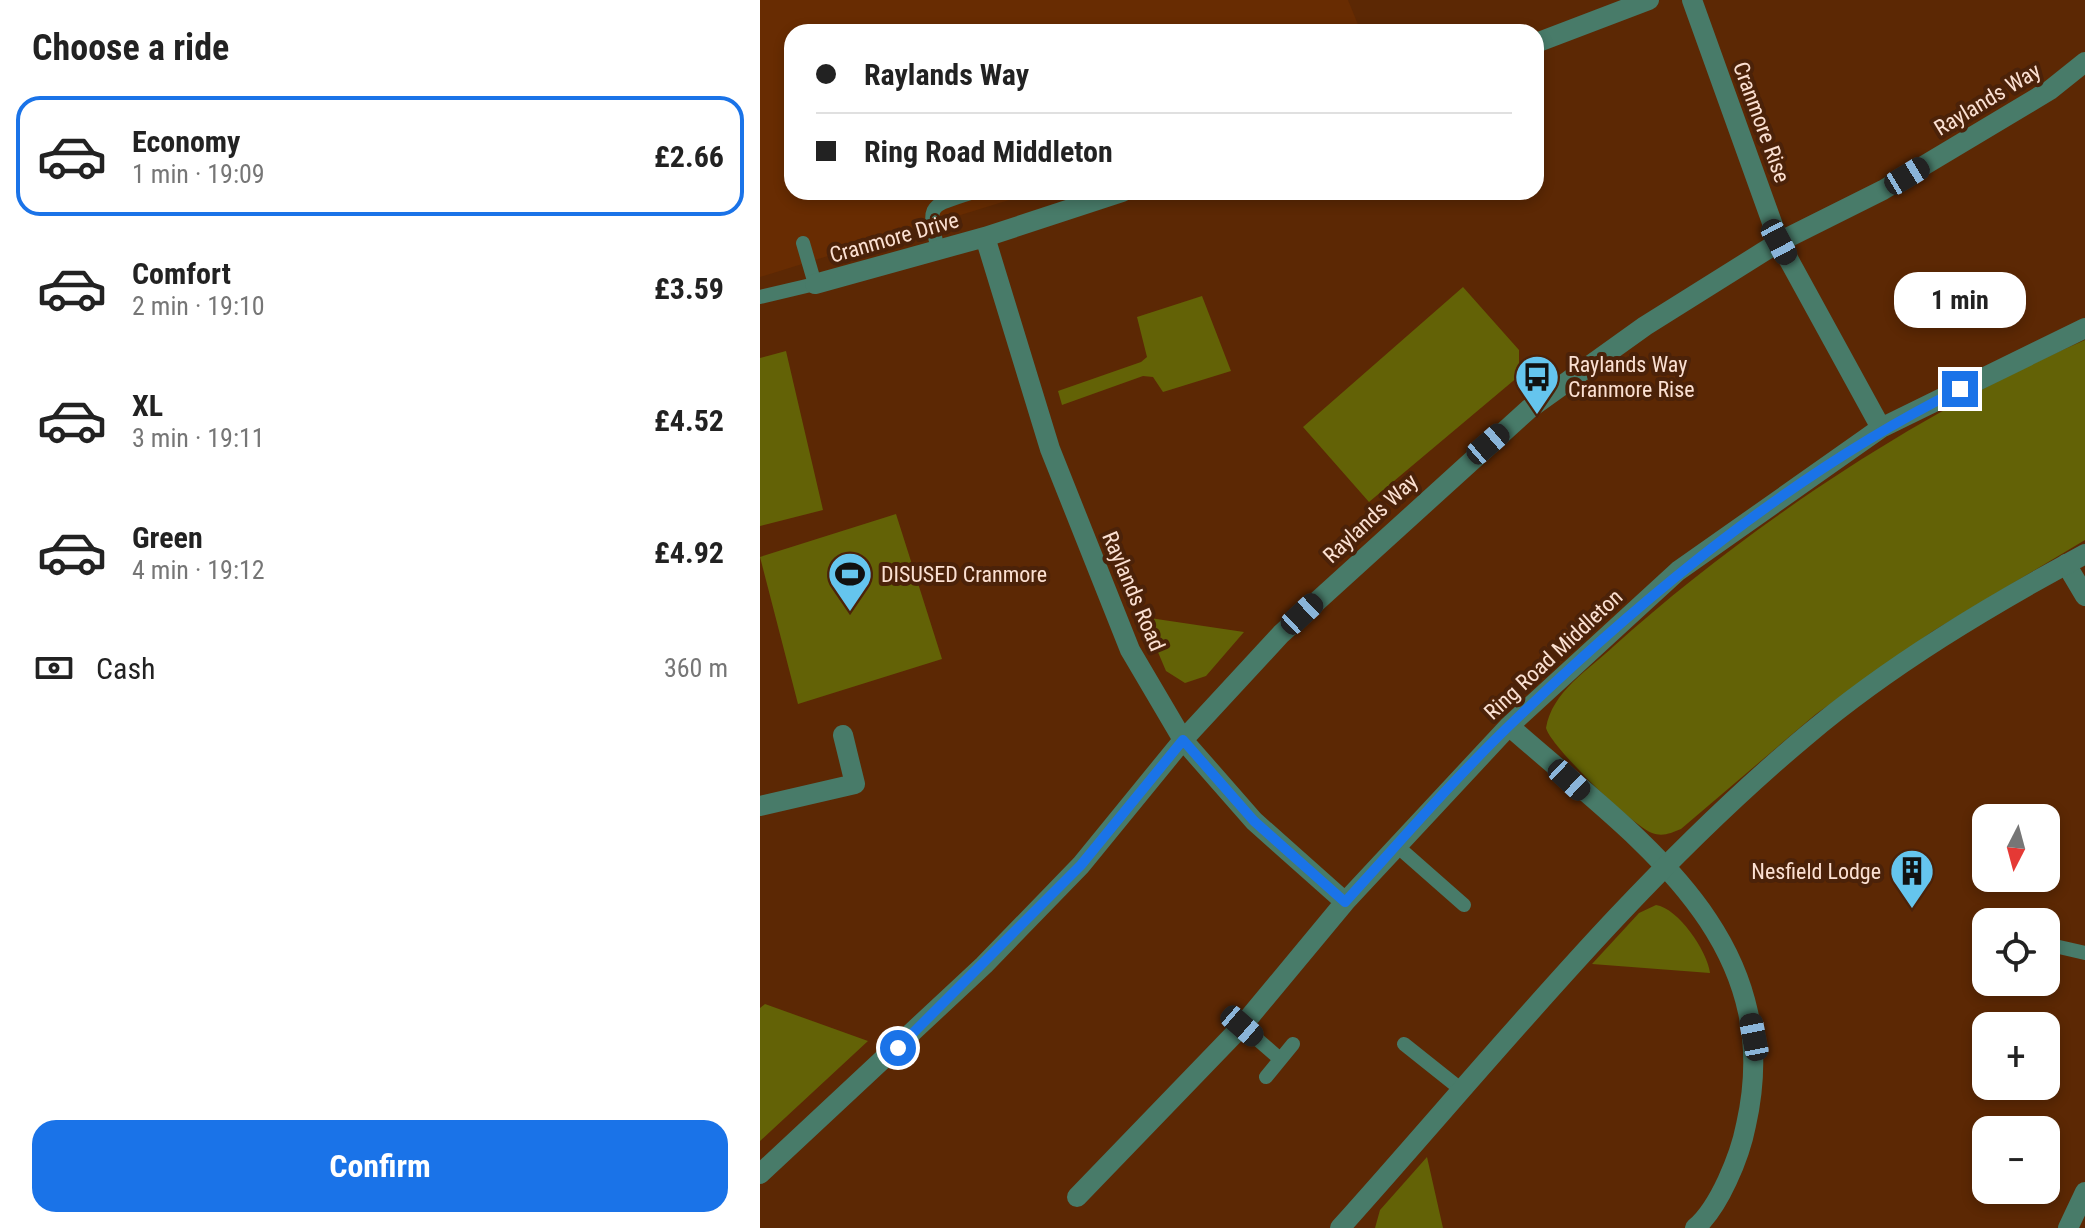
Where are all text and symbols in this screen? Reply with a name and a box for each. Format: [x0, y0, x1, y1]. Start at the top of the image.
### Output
text: Choose a ride [32, 27, 229, 69]
text: Raylands Way [864, 57, 1029, 92]
street label: Cranmore Rise [1728, 58, 1795, 186]
street label: Raylands Way [1930, 58, 2045, 141]
icon: car [36, 120, 108, 192]
text: Economy [132, 124, 240, 159]
text: Ring Road Middleton [864, 134, 1113, 169]
text: £2.66 [654, 139, 724, 174]
car [1880, 153, 1934, 199]
text: 1 min · 19:09 [132, 159, 265, 189]
street label: Cranmore Drive [827, 207, 962, 268]
car [1757, 215, 1801, 269]
icon: car [36, 252, 108, 324]
text: Comfort [132, 256, 231, 291]
text: £3.59 [654, 271, 724, 306]
callout: 1 min [1894, 273, 2026, 329]
text: 1 min [1931, 285, 1989, 315]
text: 2 min · 19:10 [132, 291, 265, 321]
place label: Raylands Way Cranmore Rise [1568, 352, 1694, 402]
bus stop icon: Raylands Way Cranmore Rise [1513, 353, 1561, 416]
route end [1942, 371, 1978, 407]
icon: car [36, 384, 108, 456]
text: XL [132, 388, 163, 423]
text: £4.52 [654, 403, 724, 438]
car [1462, 419, 1514, 469]
text: 3 min · 19:11 [132, 423, 265, 453]
street label: Raylands Way [1318, 469, 1423, 568]
icon: car [36, 516, 108, 588]
text: Green [132, 520, 203, 555]
street label: Raylands Road [1097, 528, 1170, 655]
text: £4.92 [654, 535, 724, 570]
sports icon: DISUSED Cranmore [826, 550, 874, 613]
text: 4 min · 19:12 [132, 555, 265, 585]
place label: DISUSED Cranmore [881, 562, 1047, 587]
street label: Ring Road Middleton [1479, 584, 1627, 725]
car [1276, 589, 1328, 639]
icon: cash [32, 646, 76, 690]
text: Cash [96, 651, 156, 686]
text: 360 m [664, 653, 728, 683]
car [1543, 755, 1595, 805]
north arrow [1972, 804, 2060, 892]
map controls [1972, 804, 2060, 1204]
building icon: Nesfield Lodge [1888, 847, 1936, 910]
place label: Nesfield Lodge [1751, 859, 1881, 884]
button: locate [1972, 908, 2060, 996]
car [1216, 1001, 1268, 1051]
car [1738, 1011, 1770, 1063]
button: + [1972, 1012, 2060, 1100]
route start [880, 1030, 916, 1066]
button: − [1972, 1116, 2060, 1204]
button: Confirm [32, 1120, 728, 1212]

